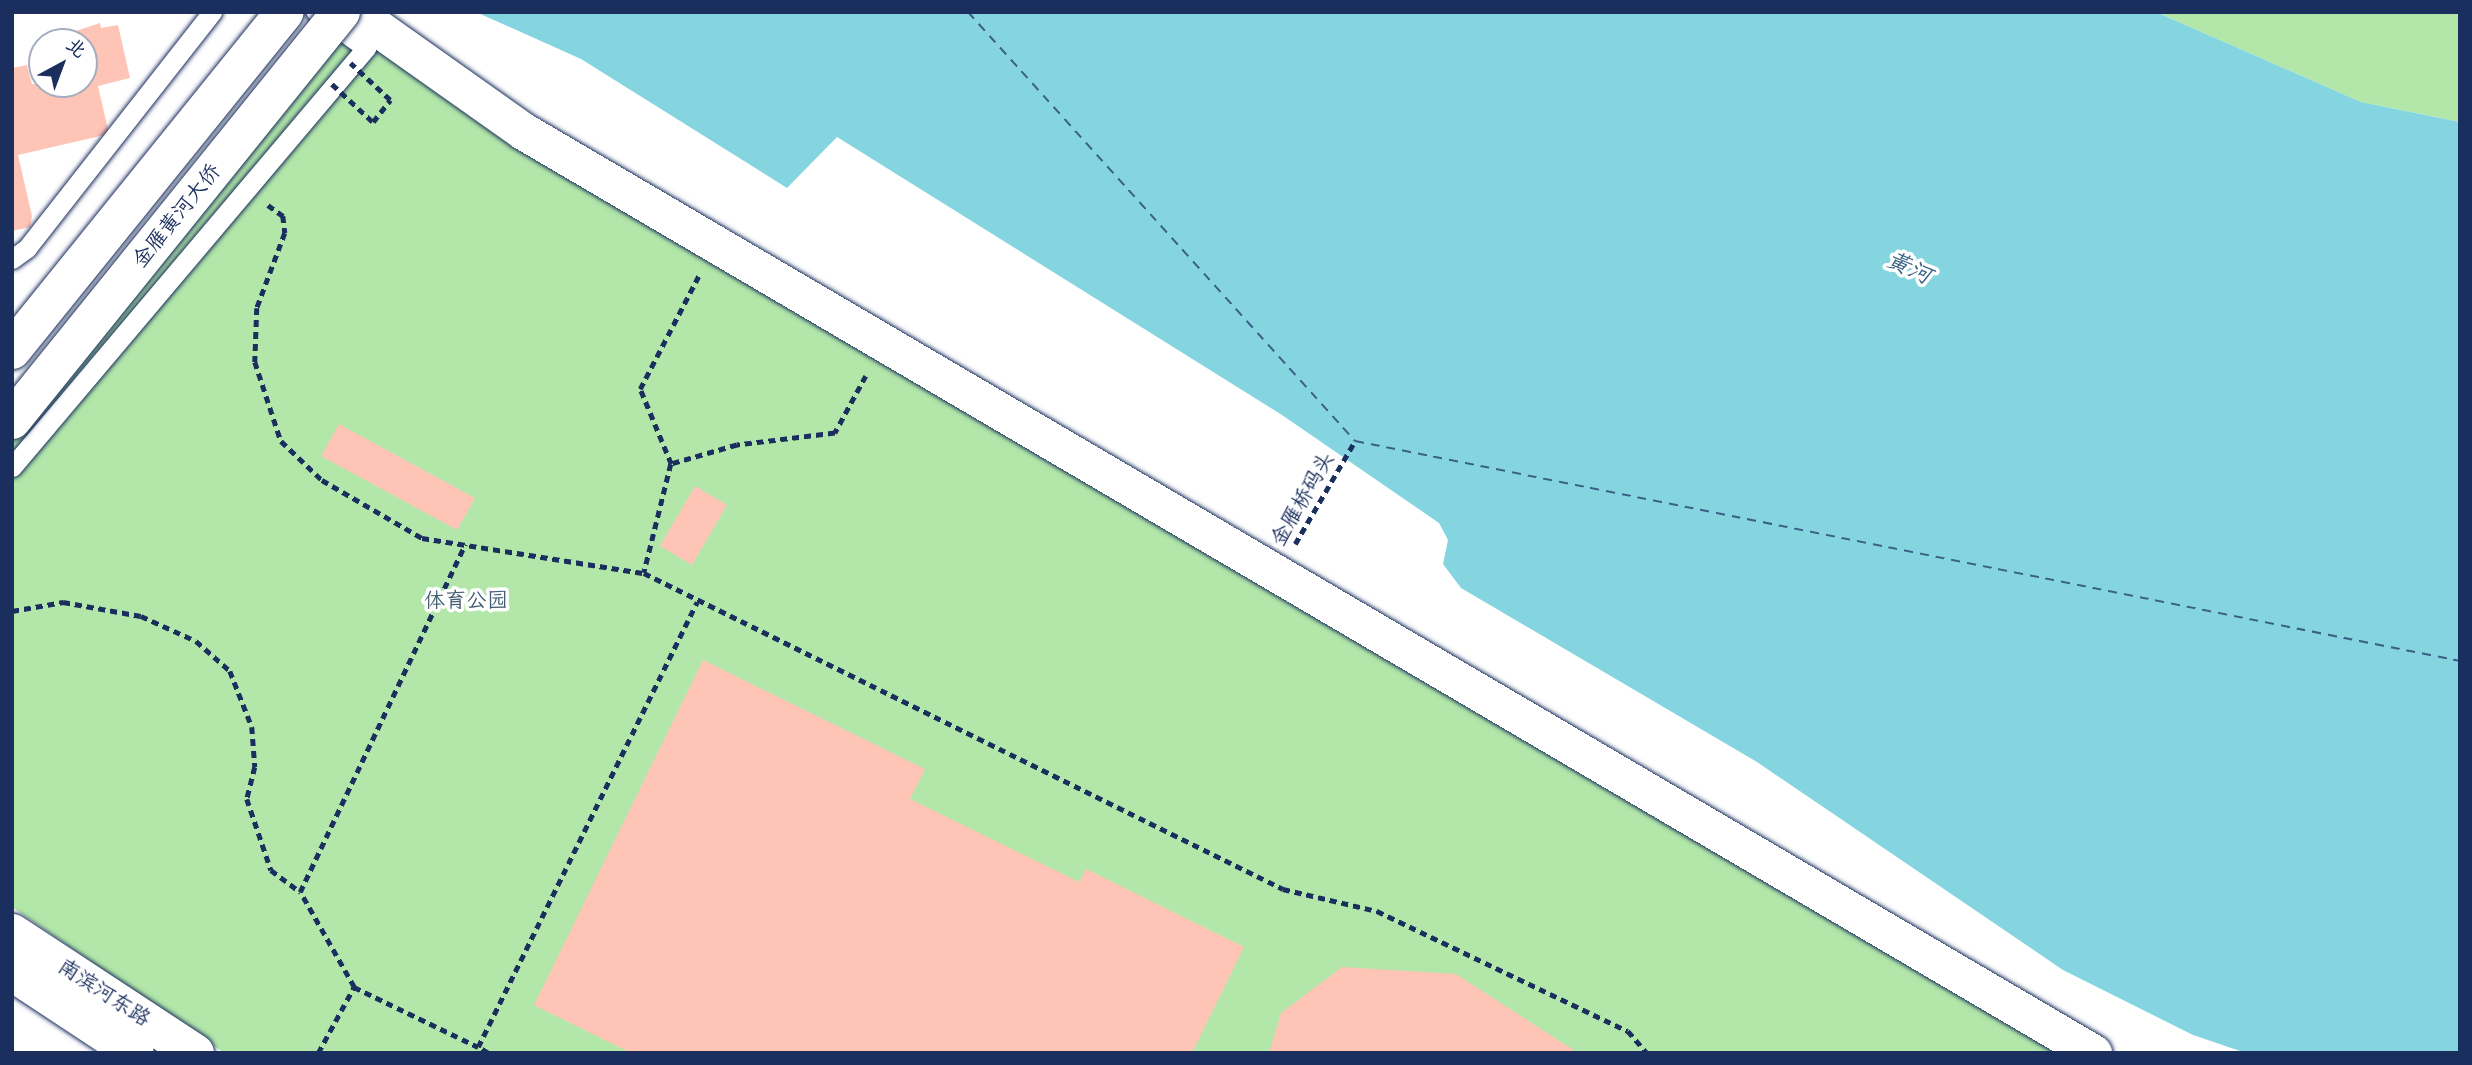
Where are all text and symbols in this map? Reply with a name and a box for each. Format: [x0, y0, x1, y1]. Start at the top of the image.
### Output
north arrow [28, 28, 98, 98]
text: 北 [61, 33, 91, 63]
street label: 金雁黄河大侨 [128, 159, 226, 273]
water label: 黄河 [1882, 246, 1936, 290]
street label: 金雁桥码头 [1266, 447, 1340, 551]
park label: 体育公园 [424, 588, 508, 614]
street label: 南滨河东路 [53, 954, 155, 1032]

